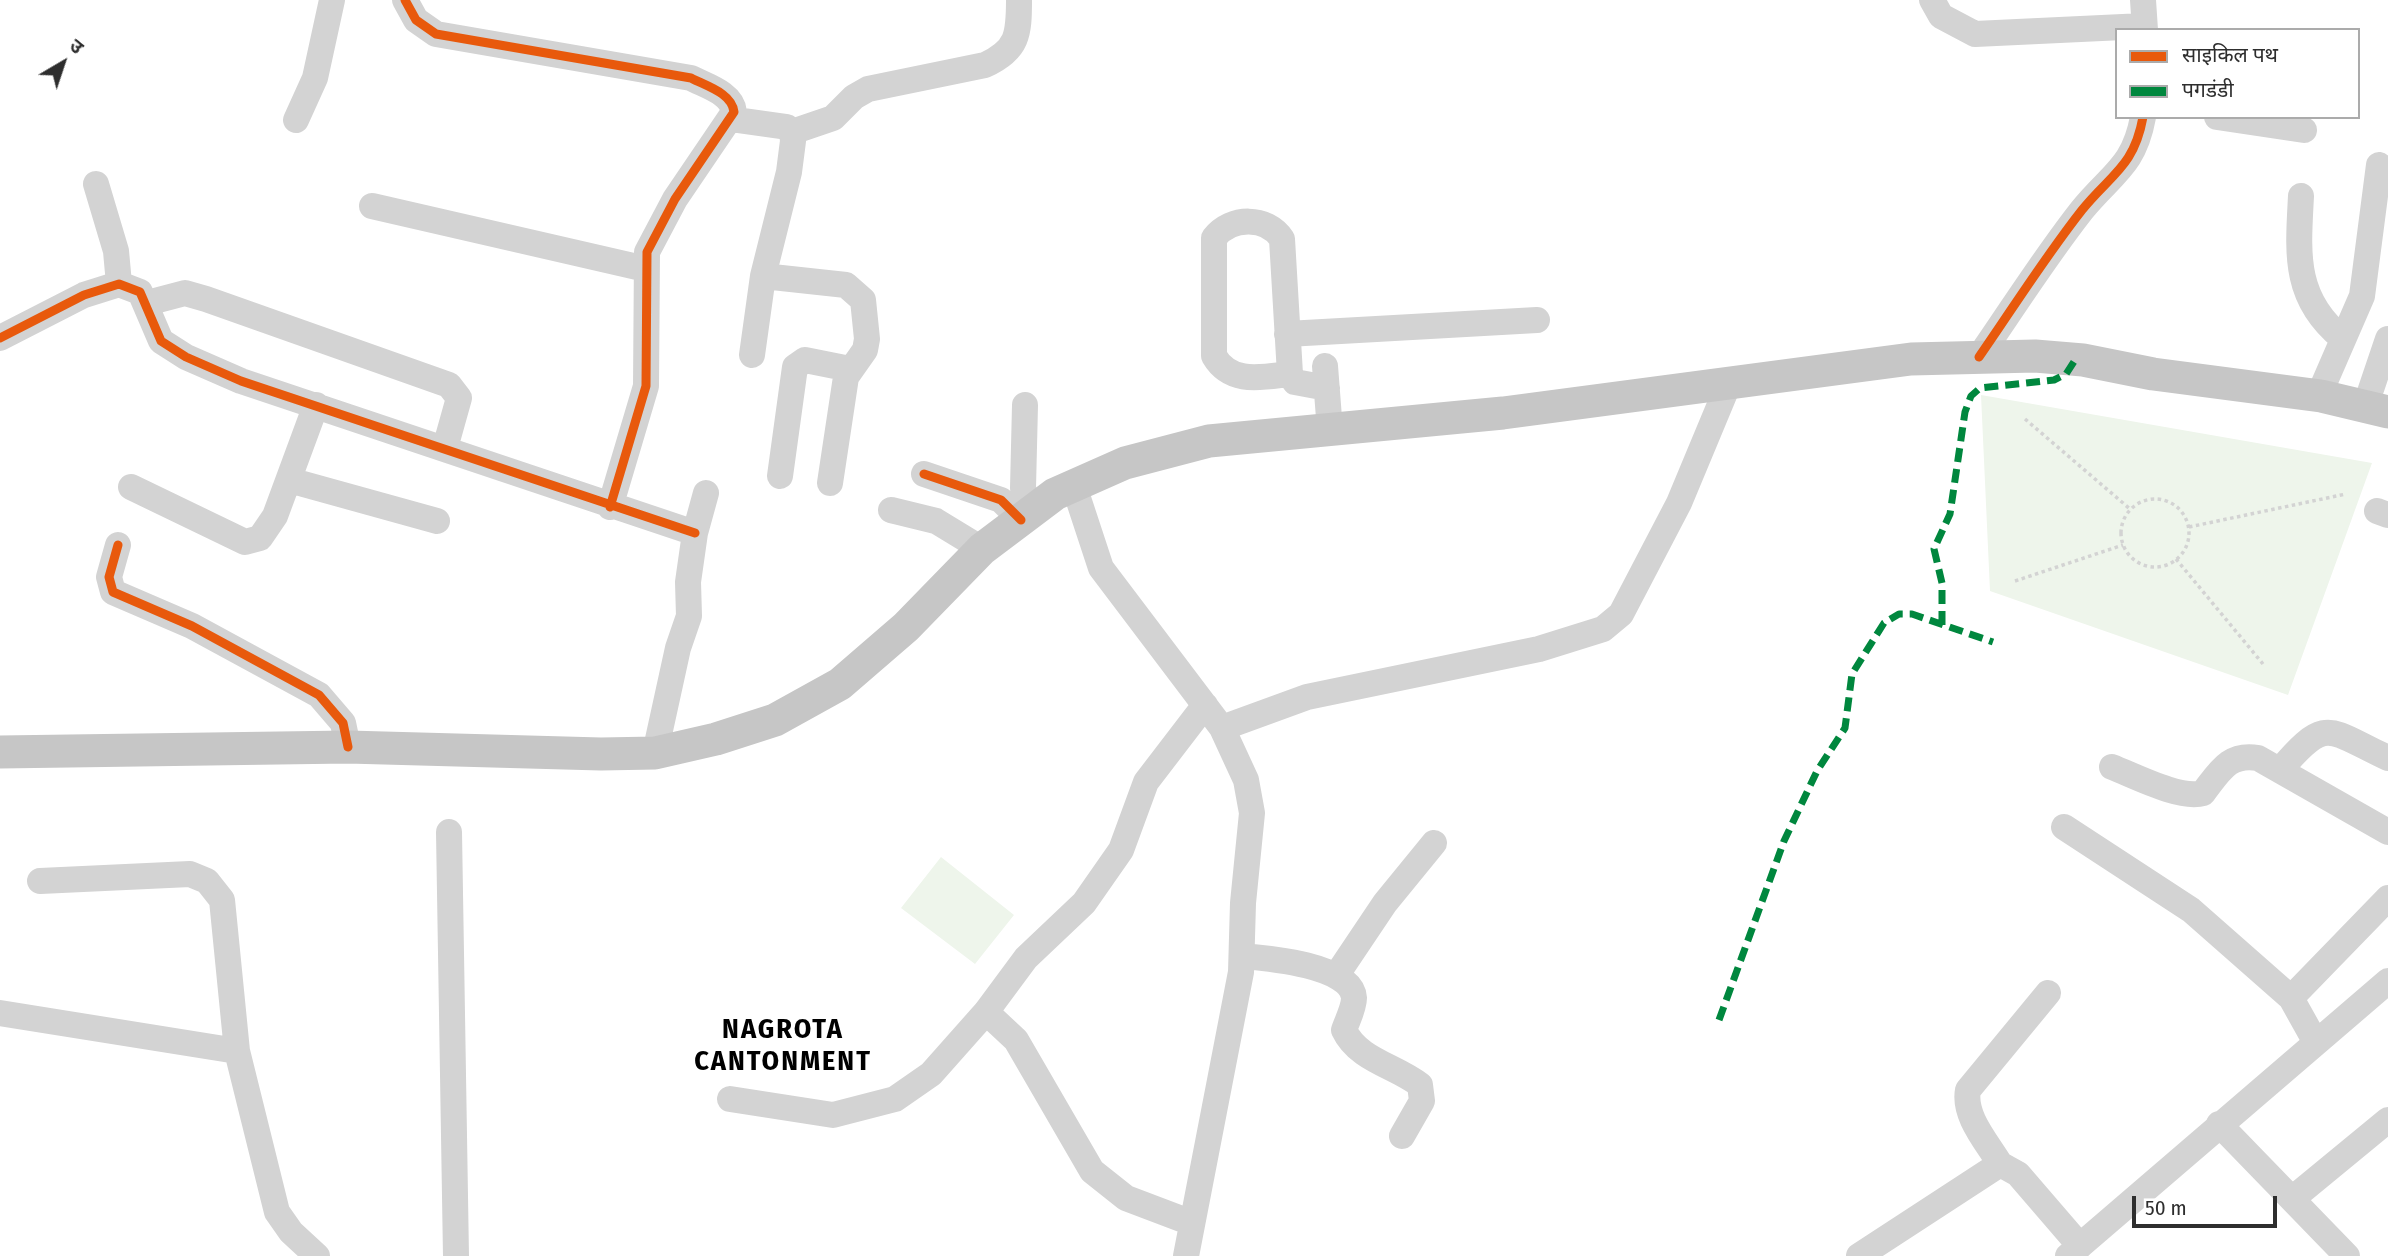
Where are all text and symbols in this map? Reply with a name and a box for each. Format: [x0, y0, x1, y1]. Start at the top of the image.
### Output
north arrow [28, 28, 98, 98]
legend [2115, 28, 2360, 119]
text: उ [65, 34, 88, 59]
text: साइकिल पथ [2182, 42, 2278, 68]
text: पगडंडी [2182, 77, 2234, 103]
district label: NAGROTA CANTONMENT [695, 1013, 871, 1079]
scale bar [2136, 1182, 2281, 1226]
text: 50 m [2145, 1195, 2187, 1221]

